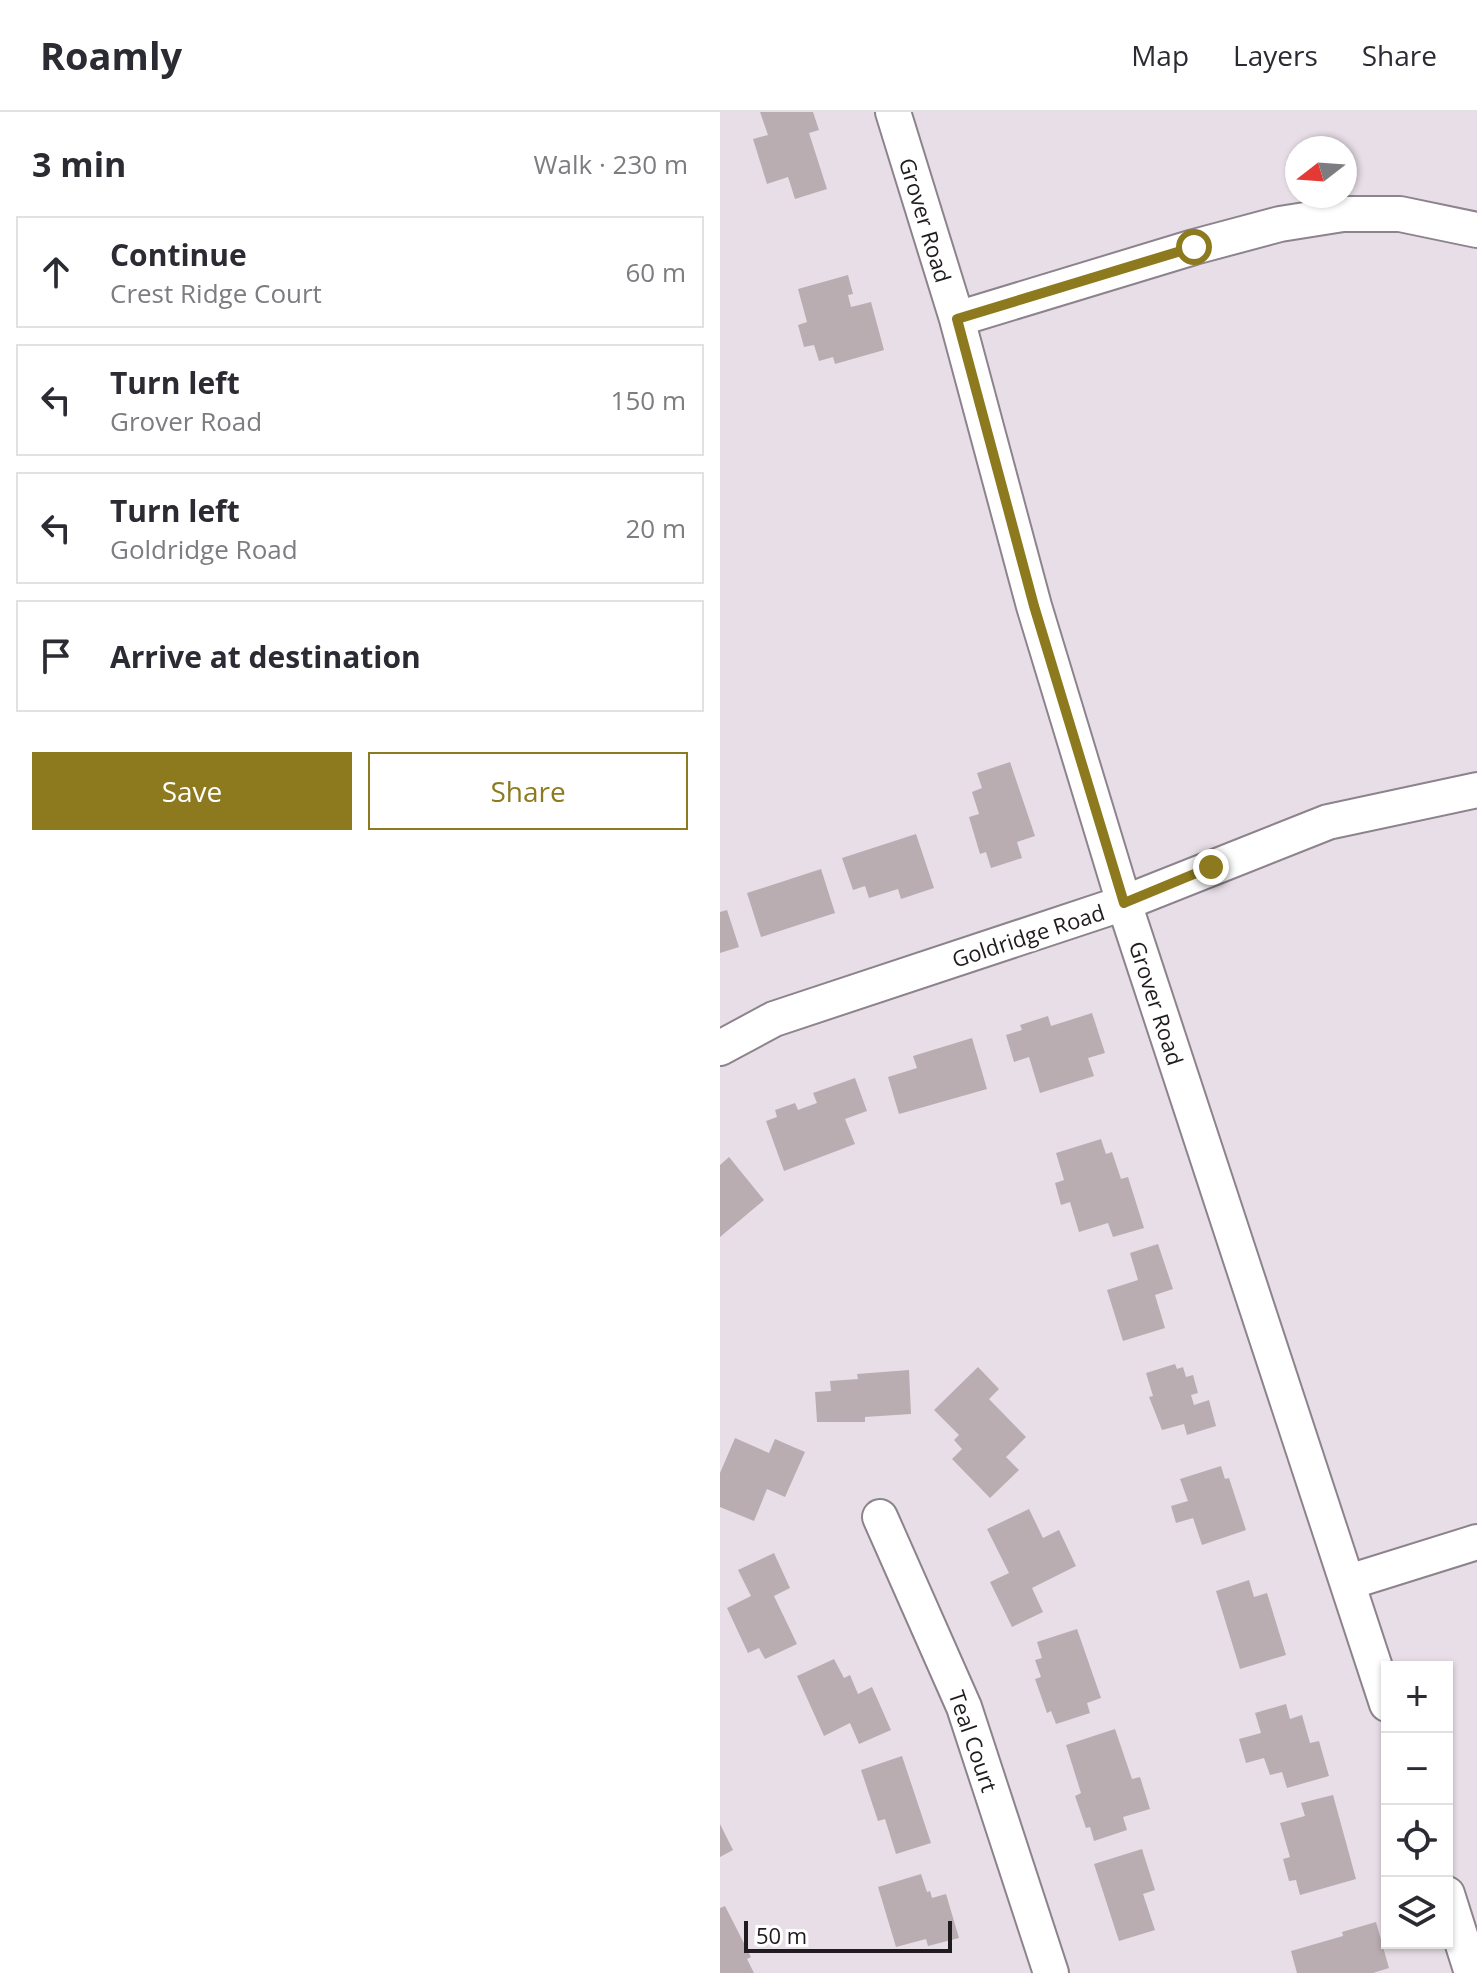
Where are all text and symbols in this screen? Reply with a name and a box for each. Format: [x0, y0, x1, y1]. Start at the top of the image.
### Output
text: Roamly [40, 29, 182, 81]
text: Map [1131, 36, 1189, 74]
text: Layers [1233, 36, 1318, 74]
text: Share [1362, 36, 1437, 74]
north arrow [1285, 136, 1357, 208]
text: 3 min [32, 141, 126, 187]
text: Walk · 230 m [534, 146, 688, 182]
street label: Grover Road [893, 154, 959, 286]
route start [1176, 229, 1212, 265]
text: Continue [110, 234, 247, 275]
icon: ahead [34, 250, 78, 294]
text: 60 m [625, 254, 686, 290]
text: Crest Ridge Court [110, 275, 322, 311]
text: Turn left [110, 362, 240, 403]
icon: left [34, 378, 78, 422]
text: 150 m [611, 382, 686, 418]
text: Grover Road [110, 403, 262, 439]
text: Turn left [110, 490, 240, 531]
icon: left [34, 506, 78, 550]
text: 20 m [625, 510, 686, 546]
text: Goldridge Road [110, 531, 298, 567]
icon: arrive [34, 634, 78, 678]
text: Arrive at destination [110, 636, 421, 677]
button: Save [32, 752, 352, 830]
button: Share [368, 752, 688, 830]
route end [1193, 849, 1229, 885]
street label: Goldridge Road [948, 896, 1108, 974]
street label: Grover Road [1123, 937, 1191, 1069]
map controls [1381, 1661, 1453, 1949]
button: + [1381, 1661, 1453, 1733]
street label: Teal Court [943, 1686, 1005, 1796]
button: − [1381, 1733, 1453, 1805]
button: locate [1381, 1805, 1453, 1877]
button: layers [1381, 1877, 1453, 1949]
scale bar [744, 1917, 952, 1953]
text: 50 m [756, 1920, 807, 1950]

